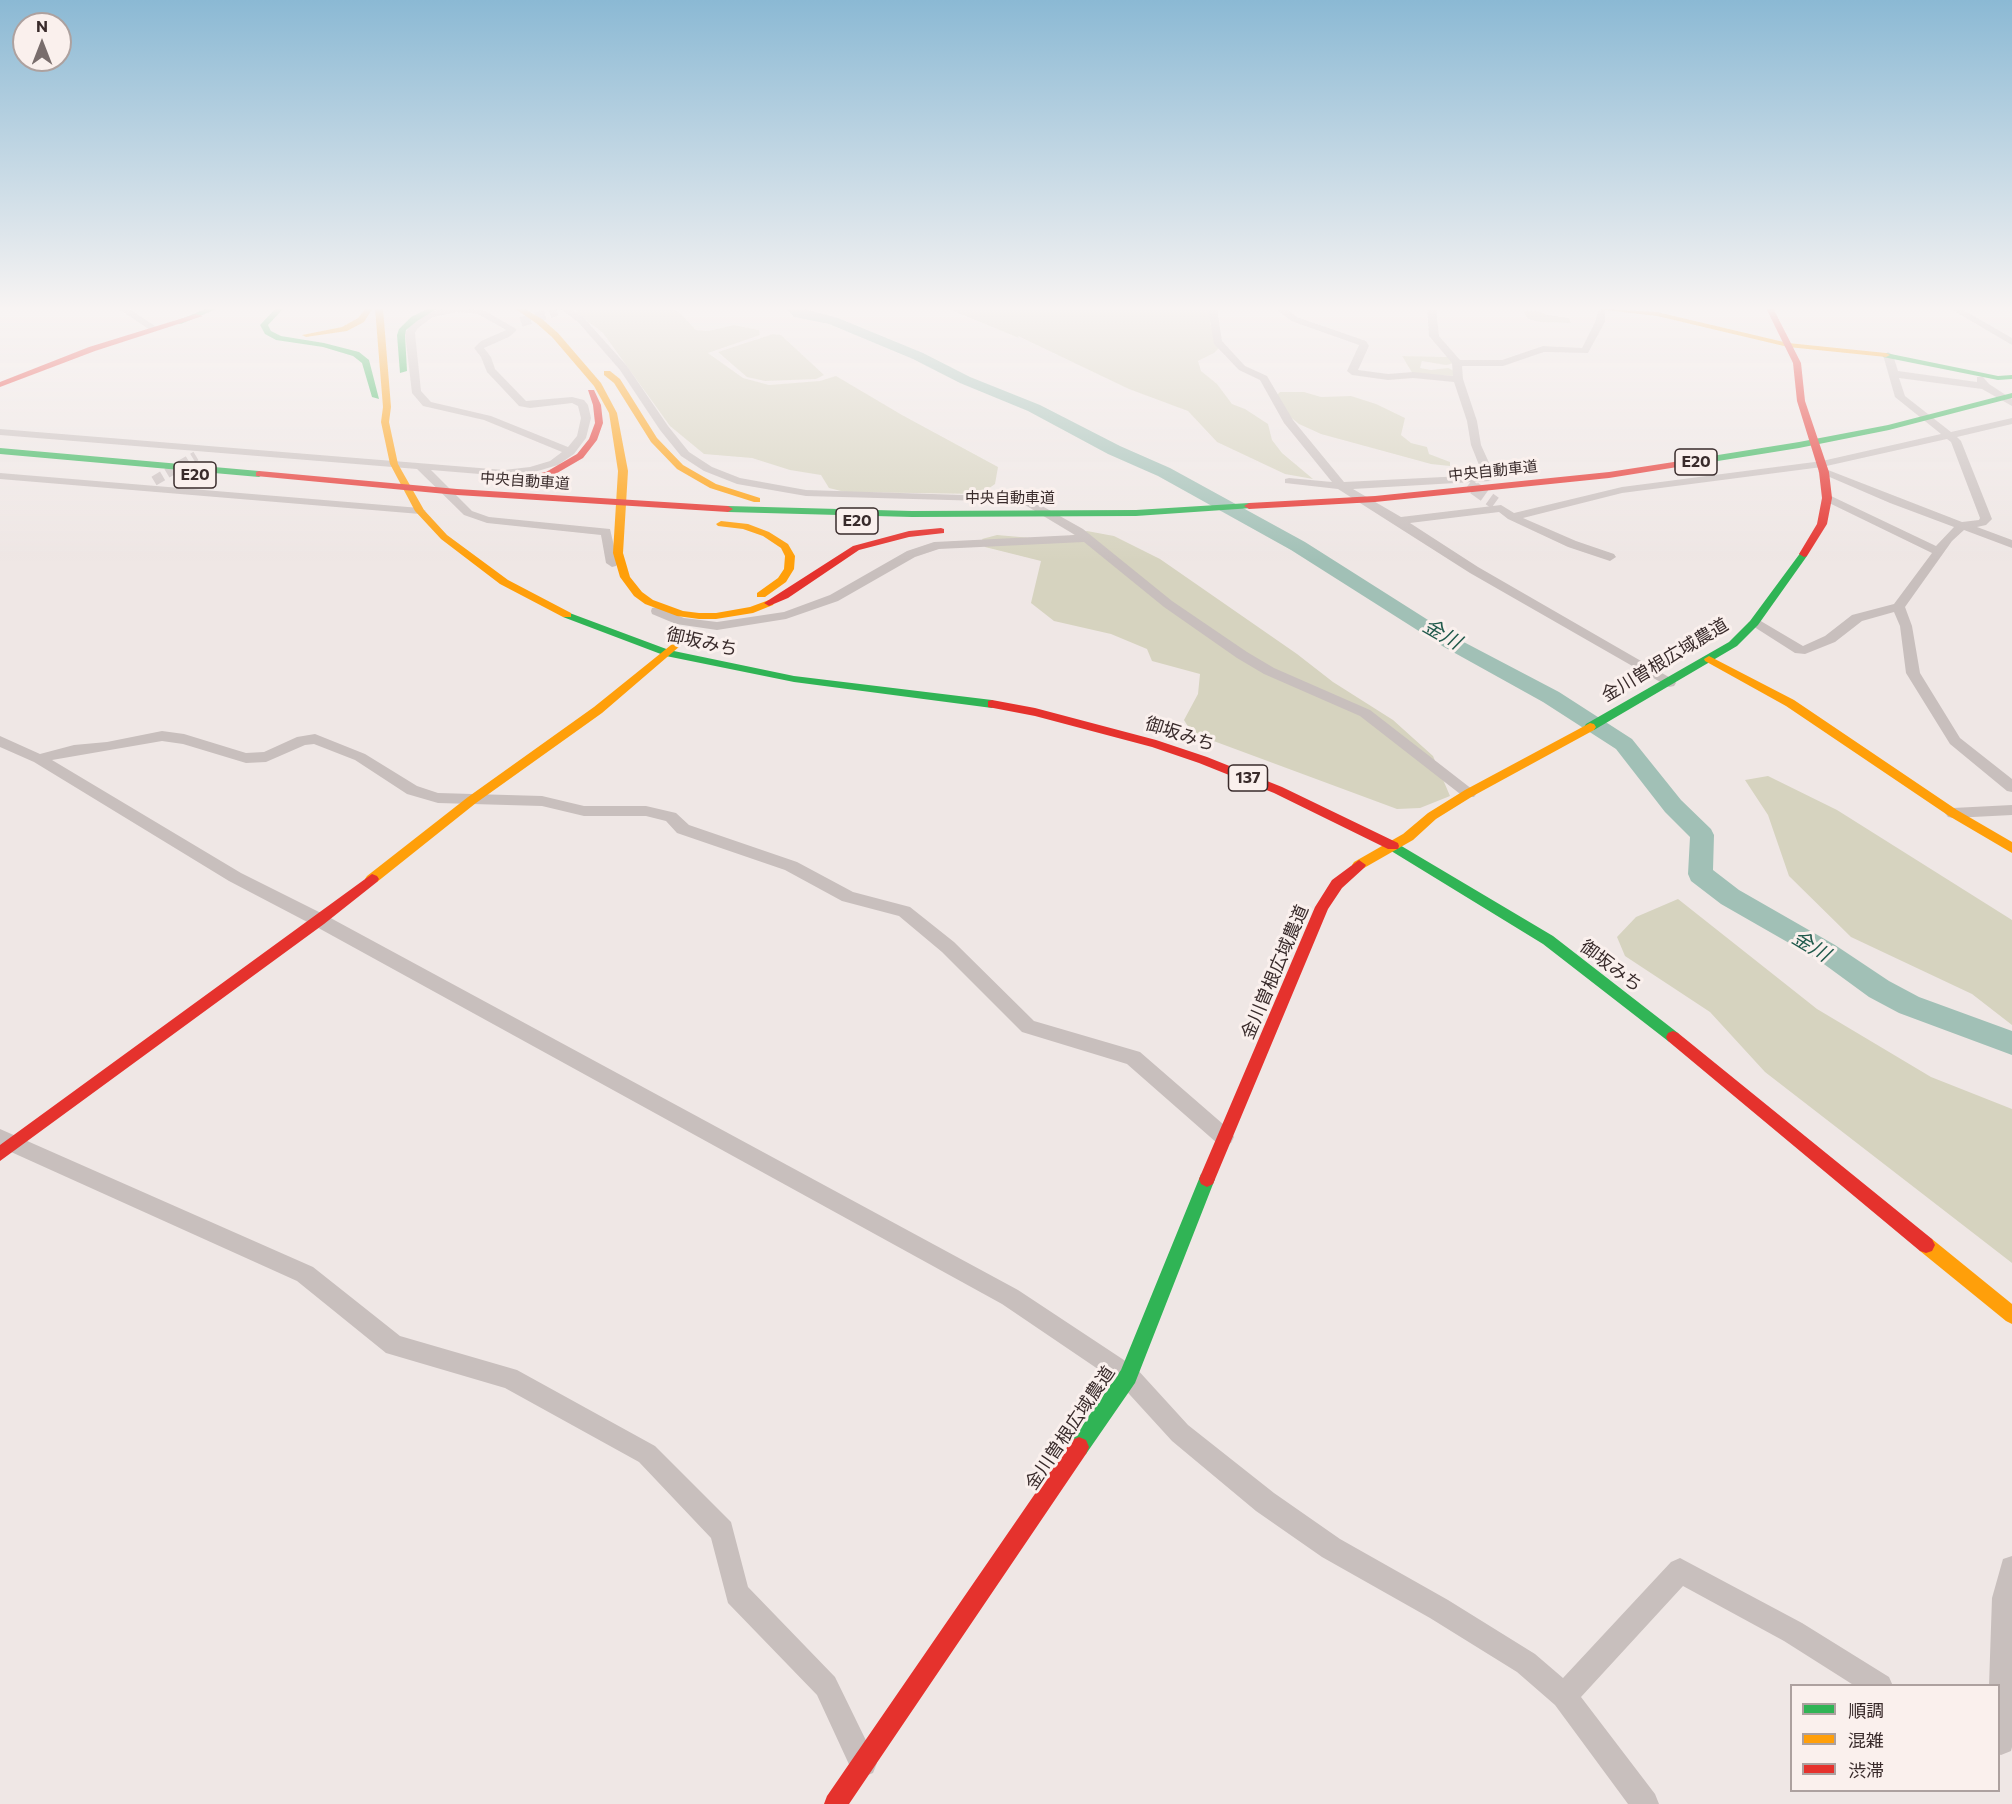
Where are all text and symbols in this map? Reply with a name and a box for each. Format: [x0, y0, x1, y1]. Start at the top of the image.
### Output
north arrow [12, 12, 72, 72]
text: N [36, 16, 48, 35]
road number: E20 [1675, 449, 1717, 475]
street label: 中央自動車道 [1447, 457, 1539, 485]
road number: E20 [174, 462, 216, 488]
street label: 中央自動車道 [479, 469, 571, 493]
street label: 中央自動車道 [965, 489, 1055, 507]
road number: E20 [836, 508, 878, 534]
water label: 金川 [1419, 614, 1465, 654]
street label: 金川曽根広域農道 [1598, 614, 1732, 706]
street label: 御坂みち [664, 623, 740, 661]
street label: 御坂みち [1142, 713, 1218, 755]
road number: 137 [1228, 765, 1268, 791]
street label: 金川曽根広域農道 [1237, 902, 1313, 1042]
water label: 金川 [1788, 925, 1834, 967]
street label: 御坂みち [1576, 936, 1646, 996]
street label: 金川曽根広域農道 [1021, 1362, 1119, 1494]
legend [1790, 1684, 2000, 1792]
text: 順調 [1848, 1699, 1884, 1721]
text: 混雑 [1848, 1729, 1884, 1751]
text: 渋滞 [1848, 1759, 1884, 1781]

